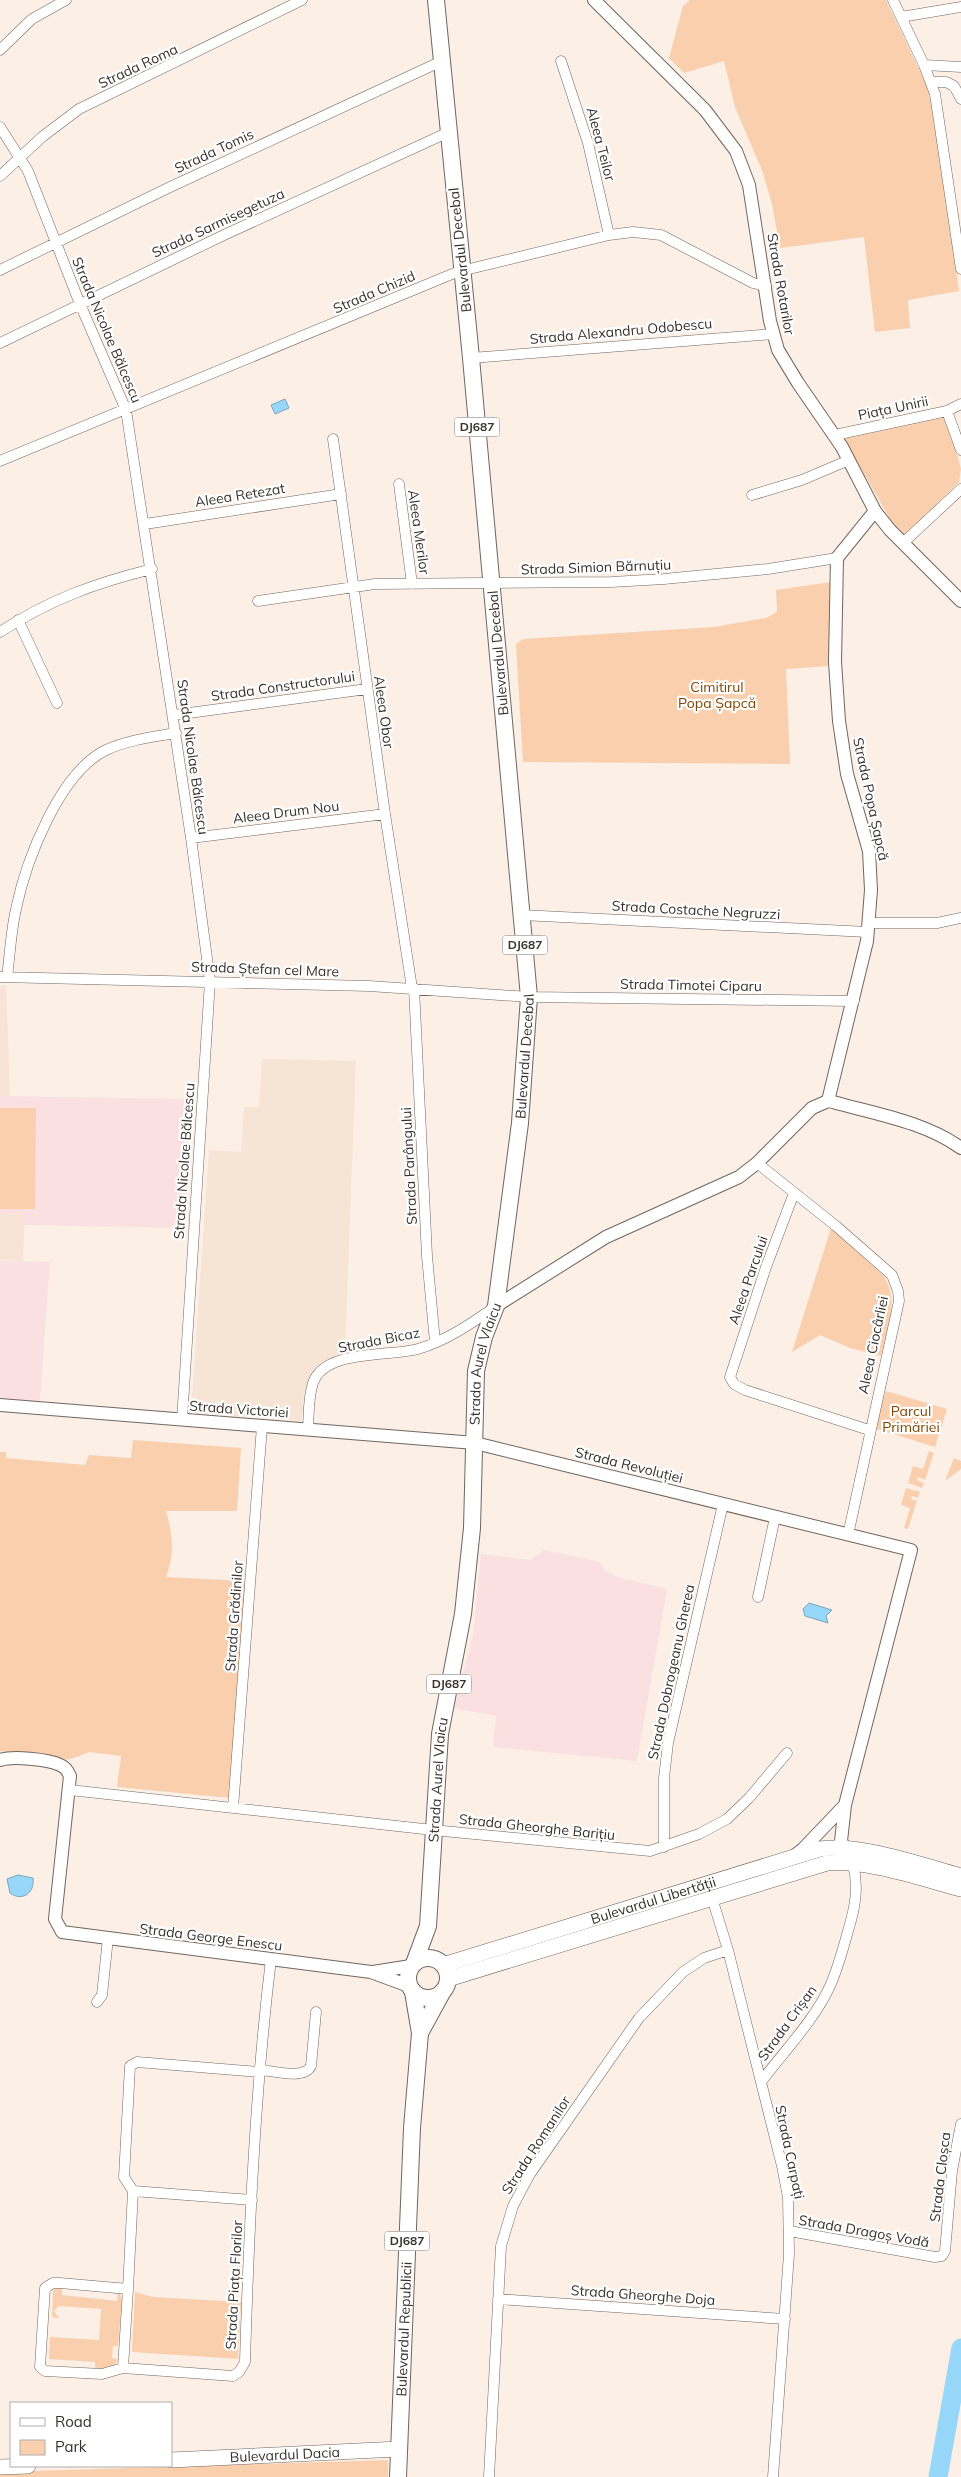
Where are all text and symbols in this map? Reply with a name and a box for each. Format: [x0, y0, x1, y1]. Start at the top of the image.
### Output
street label: Strada Roma [95, 40, 181, 92]
street label: Aleea Teilor [583, 105, 620, 184]
street label: Strada Tomis [171, 125, 257, 177]
street label: Strada Sarmisegetuza [149, 184, 287, 262]
street label: Bulevardul Decebal [445, 187, 475, 313]
street label: Strada Rotarilor [763, 232, 799, 337]
street label: Strada Nicolae Bălcescu [68, 254, 146, 406]
street label: Strada Chizid [330, 267, 418, 317]
street label: Strada Alexandru Odobescu [529, 314, 713, 348]
street label: Piața Unirii [856, 392, 930, 424]
road number: DJ687 [454, 418, 500, 437]
street label: Aleea Retezat [194, 479, 286, 511]
street label: Aleea Merilor [404, 488, 434, 576]
street label: Strada Simion Bărnuțiu [520, 555, 672, 579]
street label: Bulevardul Decebal [484, 590, 512, 716]
street label: Strada Constructorului [210, 667, 356, 705]
street label: Aleea Obor [370, 675, 398, 750]
street label: Strada Nicolae Bălcescu [173, 678, 213, 836]
park label: Cimitirul Popa Șapcă [678, 678, 756, 712]
street label: Strada Popa Șapcă [849, 736, 893, 862]
street label: Aleea Drum Nou [232, 797, 340, 827]
street label: Strada Costache Negruzzi [611, 897, 781, 923]
road number: DJ687 [502, 936, 548, 954]
street label: Strada Ștefan cel Mare [191, 957, 339, 981]
street label: Strada Timotei Ciparu [620, 975, 762, 995]
street label: Bulevardul Decebal [511, 993, 538, 1119]
street label: Strada Nicolae Bălcescu [170, 1082, 198, 1240]
street label: Strada Parângului [397, 1107, 421, 1225]
street label: Aleea Parcului [724, 1233, 772, 1327]
street label: Aleea Ciocârliei [854, 1294, 892, 1396]
street label: Strada Aurel Vlaicu [466, 1300, 506, 1425]
street label: Strada Bicaz [337, 1323, 421, 1357]
street label: Strada Victoriei [189, 1397, 289, 1421]
park label: Parcul Primăriei [882, 1402, 940, 1436]
street label: Strada Revoluției [573, 1443, 685, 1487]
street label: Strada Grădinilor [221, 1559, 247, 1672]
street label: Strada Dobrogeanu Gherea [644, 1583, 698, 1761]
road number: DJ687 [426, 1675, 472, 1694]
street label: Strada Aurel Vlaicu [424, 1716, 452, 1843]
street label: Strada Gheorghe Barițiu [458, 1810, 616, 1844]
street label: Bulevardul Libertății [588, 1873, 718, 1928]
street label: Strada George Enescu [138, 1919, 284, 1955]
street label: Strada Crișan [754, 1982, 820, 2064]
street label: Strada Romanilor [498, 2092, 575, 2198]
street label: Strada Carpați [771, 2104, 809, 2200]
street label: Strada Cloșca [926, 2131, 954, 2223]
street label: Strada Dragoș Vodă [797, 2211, 931, 2251]
street label: Strada Piața Florilor [222, 2219, 246, 2350]
road number: DJ687 [384, 2232, 430, 2250]
street label: Bulevardul Republicii [392, 2261, 416, 2397]
street label: Strada Gheorghe Doja [570, 2281, 716, 2309]
legend [10, 2402, 172, 2467]
text: Road [55, 2412, 92, 2431]
text: Park [55, 2437, 87, 2456]
street label: Bulevardul Dacia [229, 2443, 340, 2466]

